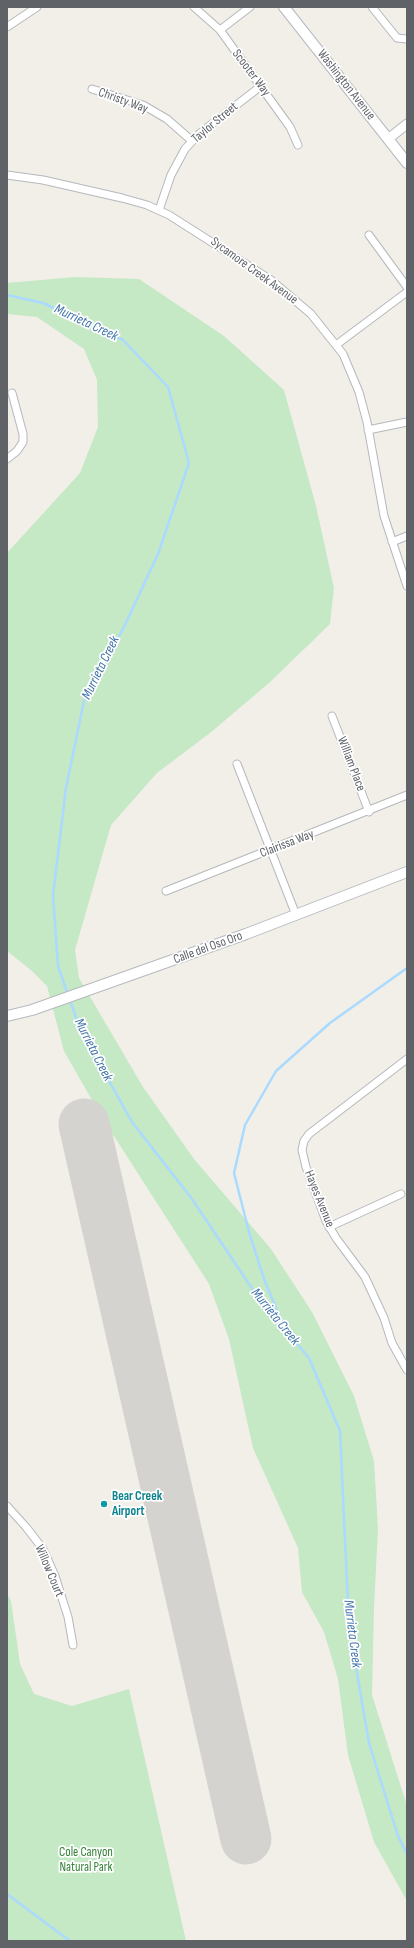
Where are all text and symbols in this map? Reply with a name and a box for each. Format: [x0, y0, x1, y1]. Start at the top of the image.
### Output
street label: Scooter Way [228, 47, 274, 99]
street label: Washington Avenue [314, 47, 378, 123]
street label: Christy Way [96, 85, 150, 117]
street label: Taylor Street [189, 99, 241, 147]
street label: Sycamore Creek Avenue [207, 234, 301, 308]
water label: Murrieta Creek [52, 301, 120, 345]
water label: Murrieta Creek [79, 634, 123, 702]
street label: William Place [333, 735, 369, 793]
street label: Clairissa Way [258, 827, 316, 861]
street label: Calle del Oso Oro [171, 928, 245, 968]
water label: Murrieta Creek [70, 1016, 116, 1084]
street label: Hayes Avenue [300, 1168, 338, 1230]
water label: Murrieta Creek [247, 1285, 303, 1349]
place label: Bear Creek Airport [112, 1489, 162, 1520]
marker: Bear Creek Airport [99, 1499, 109, 1509]
street label: Willow Court [31, 1543, 67, 1599]
water label: Murrieta Creek [340, 1599, 364, 1669]
park label: Cole Canyon Natural Park [59, 1845, 113, 1876]

